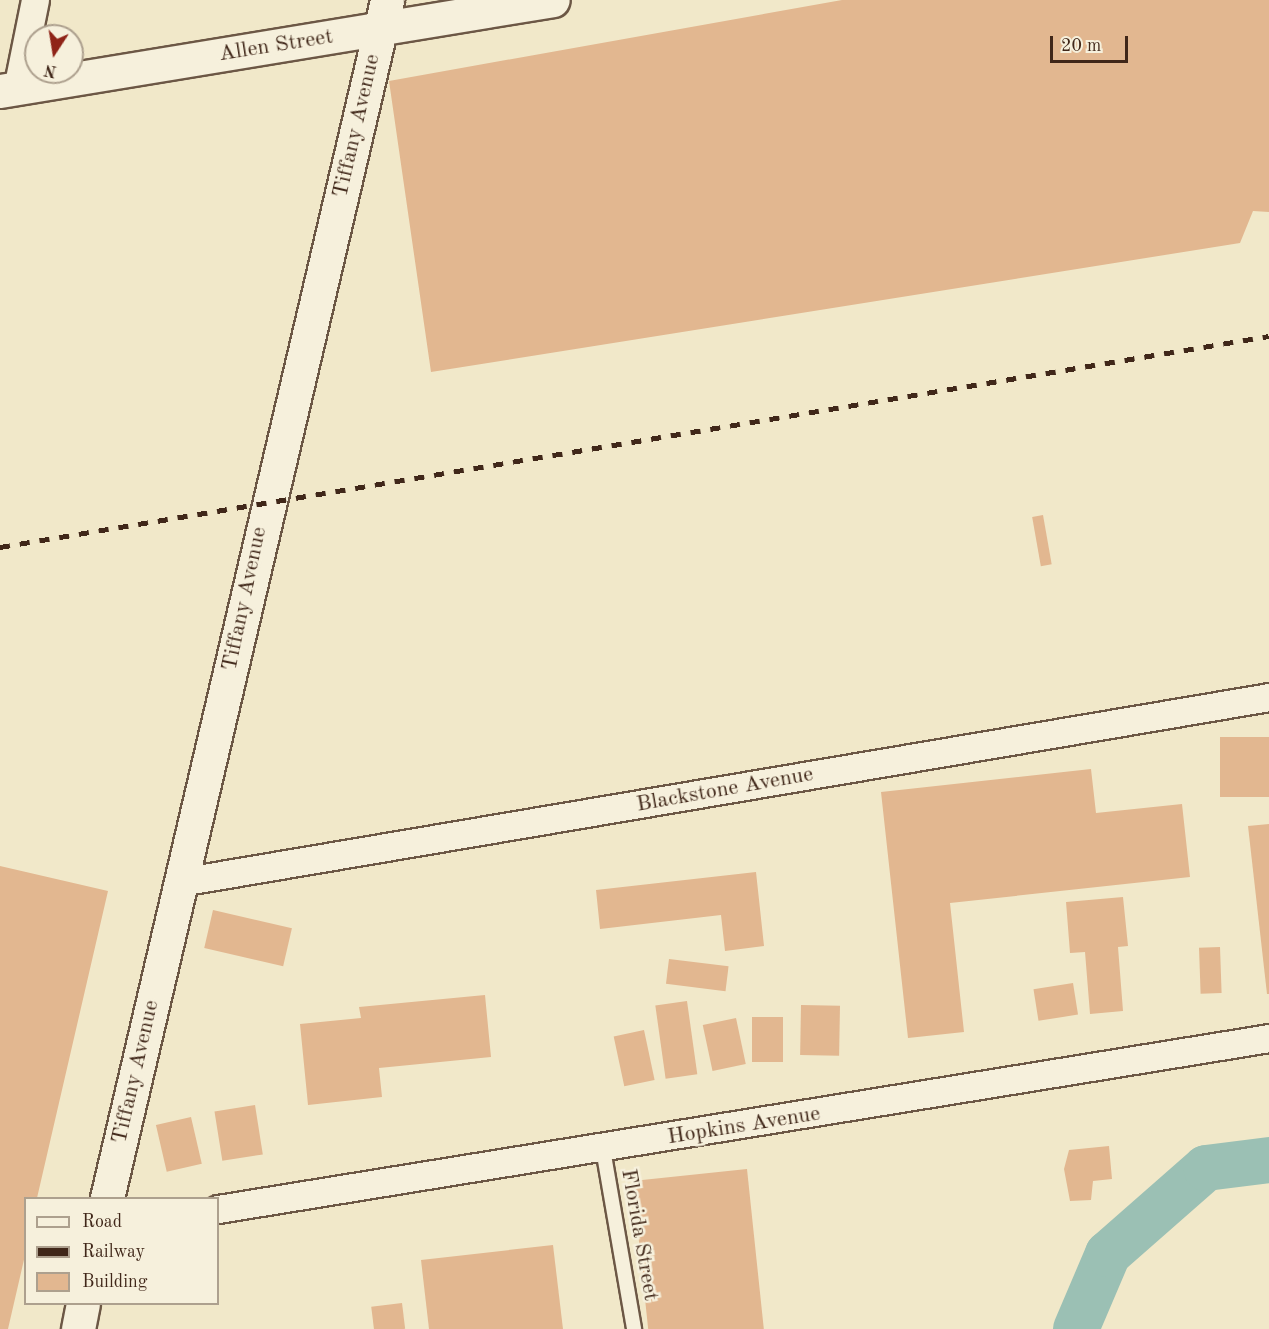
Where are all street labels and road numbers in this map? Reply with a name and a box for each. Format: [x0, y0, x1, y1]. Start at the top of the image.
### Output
street label: Allen Street [217, 24, 335, 68]
street label: Tiffany Avenue [328, 52, 386, 200]
street label: Tiffany Avenue [217, 525, 273, 673]
street label: Blackstone Avenue [634, 761, 816, 819]
street label: Tiffany Avenue [107, 998, 165, 1146]
street label: Hopkins Avenue [666, 1101, 822, 1151]
street label: Florida Street [614, 1167, 664, 1303]

